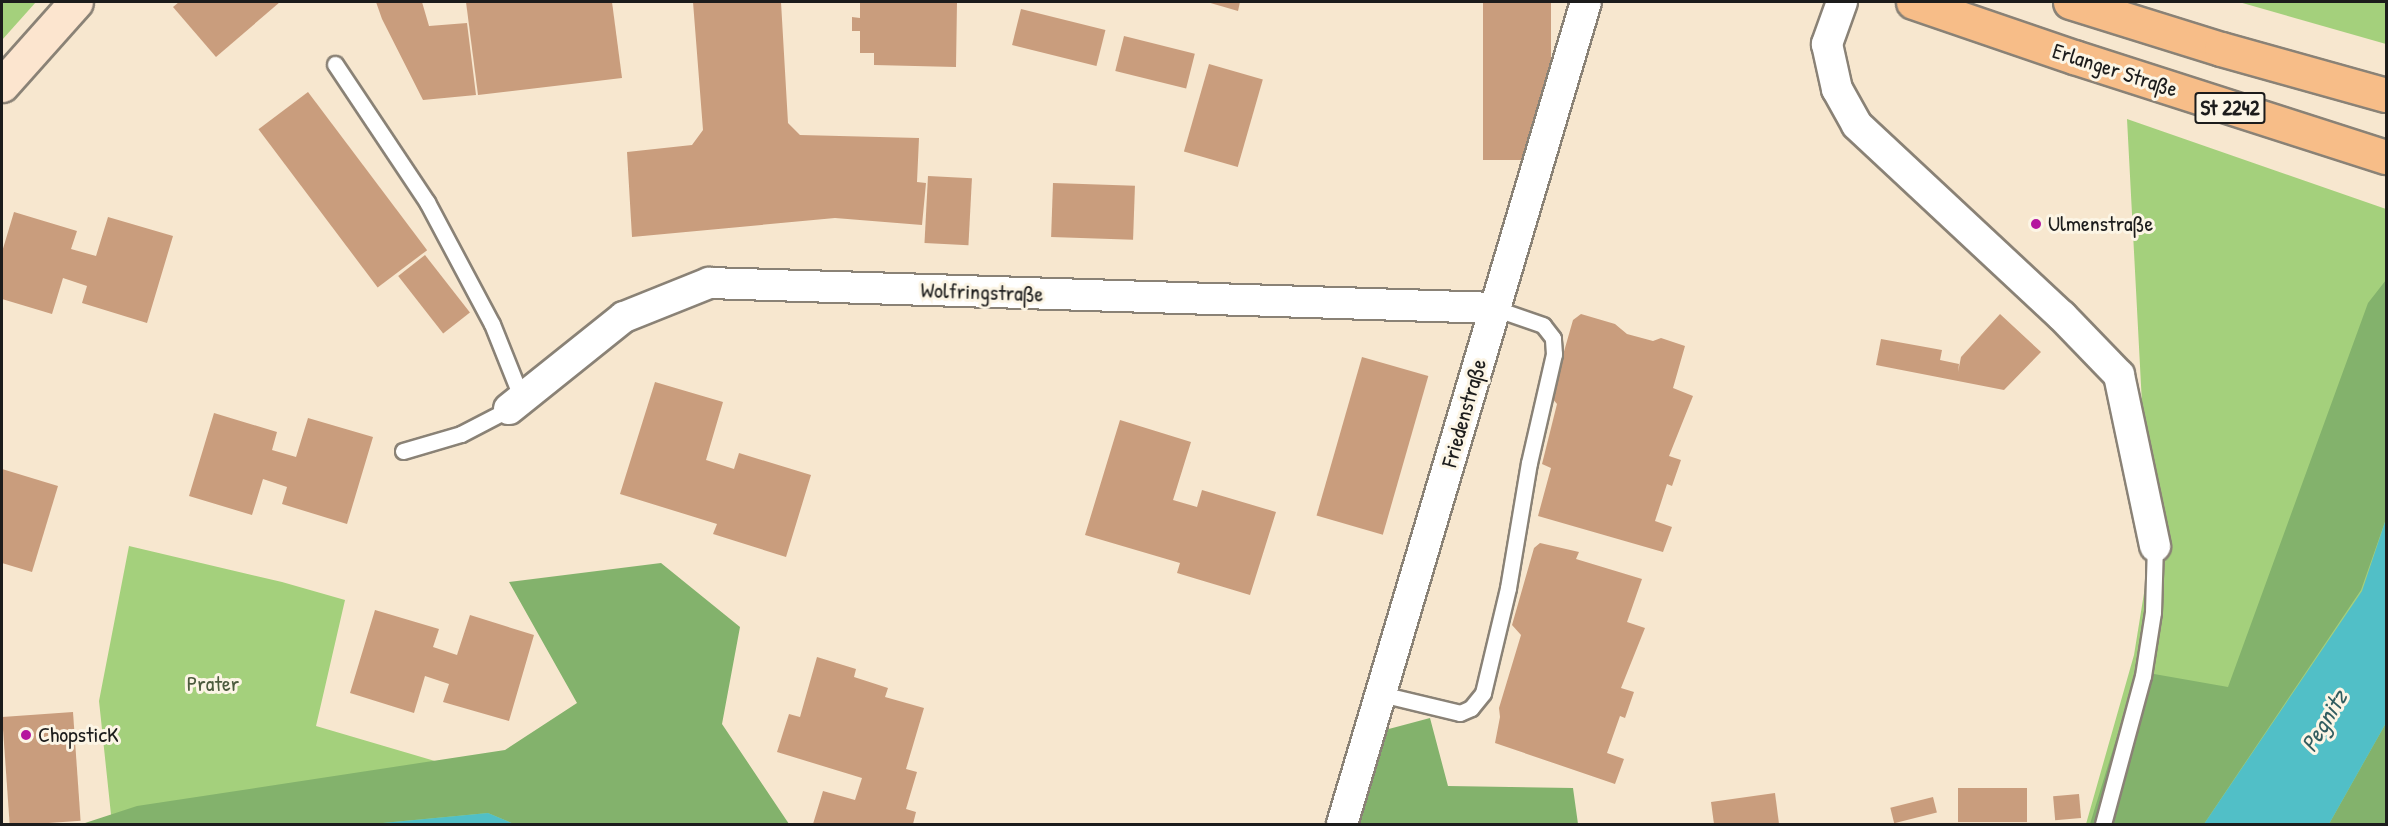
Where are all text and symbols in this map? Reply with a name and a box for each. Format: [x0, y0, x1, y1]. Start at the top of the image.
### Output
street label: Erlanger Straße [2049, 37, 2181, 103]
road number: St 2242 [2194, 90, 2266, 126]
place label: Ulmenstraße [2048, 211, 2153, 237]
marker: Ulmenstraße [2029, 217, 2043, 231]
street label: Wolfringstraße [920, 277, 1044, 307]
street label: Friedenstraße [1436, 356, 1492, 470]
park label: Prater [187, 671, 239, 697]
water label: Pegnitz [2295, 685, 2353, 757]
place label: ChopsticK [38, 722, 119, 748]
marker: ChopsticK [19, 728, 33, 742]

